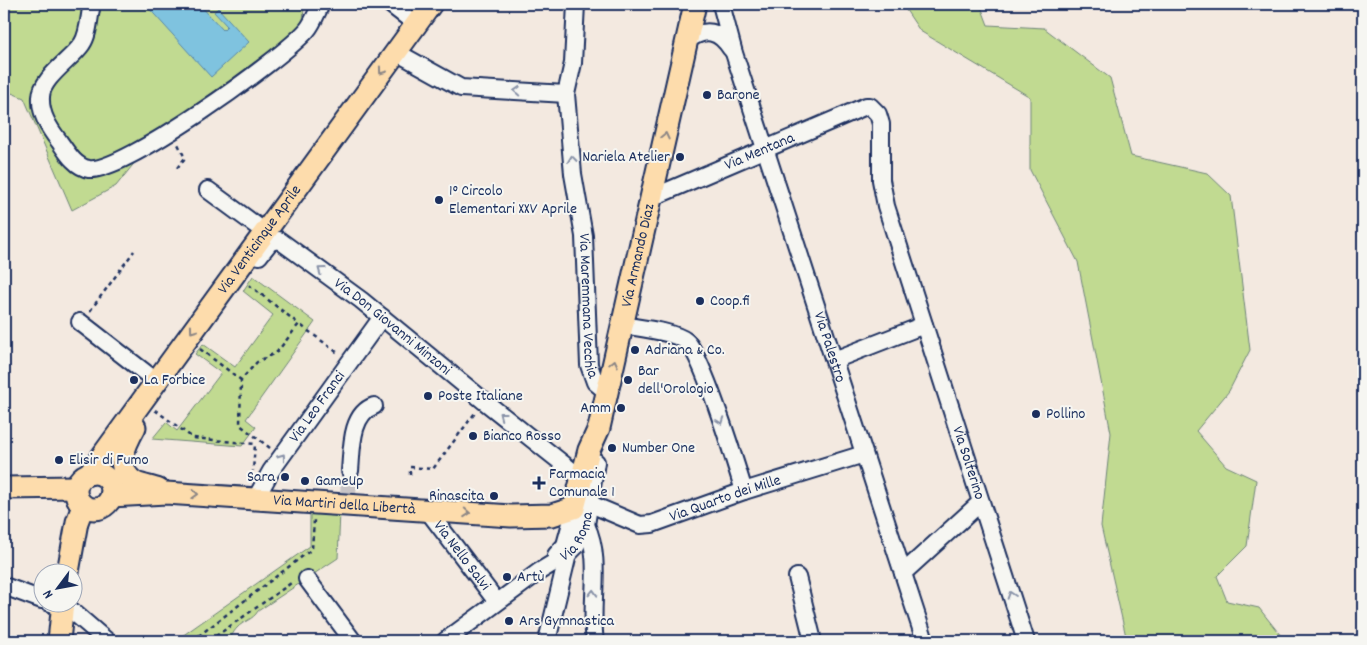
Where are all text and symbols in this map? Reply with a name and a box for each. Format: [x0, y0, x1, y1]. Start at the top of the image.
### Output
one-way arrow [379, 66, 388, 75]
place label: Barone [717, 84, 760, 107]
one-way arrow [513, 86, 521, 97]
marker: Barone [701, 89, 713, 101]
street label: Via Mentana [721, 126, 798, 177]
one-way arrow [659, 132, 670, 141]
place label: Nariela Atelier [582, 146, 670, 169]
marker: Nariela Atelier [674, 151, 686, 163]
one-way arrow [567, 155, 578, 163]
street label: Via Venticinque Aprile [212, 180, 307, 299]
place label: 1° Circolo Elementari XXV Aprile [449, 180, 577, 221]
marker: 1° Circolo Elementari XXV Aprile [433, 194, 445, 206]
street label: Via Armando Diaz [615, 201, 661, 309]
street label: Via Maremmana Vecchia [572, 233, 604, 382]
one-way arrow [317, 267, 327, 276]
street label: Via Don Giovanni Minzoni [329, 272, 456, 381]
place label: Coop.fi [710, 290, 750, 313]
marker: Coop.fi [694, 295, 706, 307]
street label: Via Palestro [807, 309, 852, 386]
one-way arrow [190, 324, 199, 334]
place label: Adriana & Co. [645, 339, 725, 362]
marker: Adriana & Co. [629, 344, 641, 356]
one-way arrow [608, 359, 619, 368]
place label: Bar dell'Orologio [638, 360, 714, 401]
street label: Via Leo Franci [283, 366, 351, 447]
place label: La Forbice [144, 369, 205, 392]
marker: La Forbice [128, 374, 140, 386]
marker: Bar dell'Orologio [622, 374, 634, 386]
place label: Poste Italiane [438, 385, 523, 408]
marker: Poste Italiane [422, 390, 434, 402]
place label: Amm [580, 397, 611, 420]
marker: Amm [615, 402, 627, 414]
place label: Pollino [1046, 403, 1085, 426]
marker: Pollino [1030, 408, 1042, 420]
one-way arrow [499, 413, 508, 421]
one-way arrow [715, 416, 725, 425]
street label: Via Solferino [946, 423, 991, 503]
place label: Bianco Rosso [483, 425, 561, 448]
marker: Bianco Rosso [467, 430, 479, 442]
place label: Number One [622, 437, 695, 460]
marker: Number One [606, 442, 618, 454]
place label: Elisir di Fumo [69, 449, 149, 472]
one-way arrow [276, 453, 285, 463]
marker: Elisir di Fumo [53, 454, 65, 466]
place label: Farmacia Comunale 1 [549, 463, 615, 504]
place label: Sara [247, 466, 275, 489]
street label: Via Quarto dei Mille [666, 469, 784, 528]
place label: GameUp [315, 470, 364, 493]
marker: Sara [279, 471, 291, 483]
marker: GameUp [299, 475, 311, 487]
marker: Farmacia Comunale 1 [533, 477, 545, 489]
place label: Rinascita [429, 485, 484, 508]
one-way arrow [191, 489, 199, 500]
street label: Via Martiri della Libertà [273, 489, 417, 521]
marker: Rinascita [488, 490, 500, 502]
one-way arrow [463, 508, 471, 519]
street label: Via Roma [556, 510, 600, 568]
street label: Via Nello Salvi [428, 516, 496, 596]
north arrow [32, 562, 82, 612]
place label: Artù [517, 566, 545, 589]
marker: Artù [501, 571, 513, 583]
text: N [38, 586, 59, 602]
one-way arrow [587, 588, 598, 596]
one-way arrow [1007, 591, 1017, 600]
place label: Ars Gymnastica [519, 610, 615, 633]
marker: Ars Gymnastica [503, 615, 515, 627]

